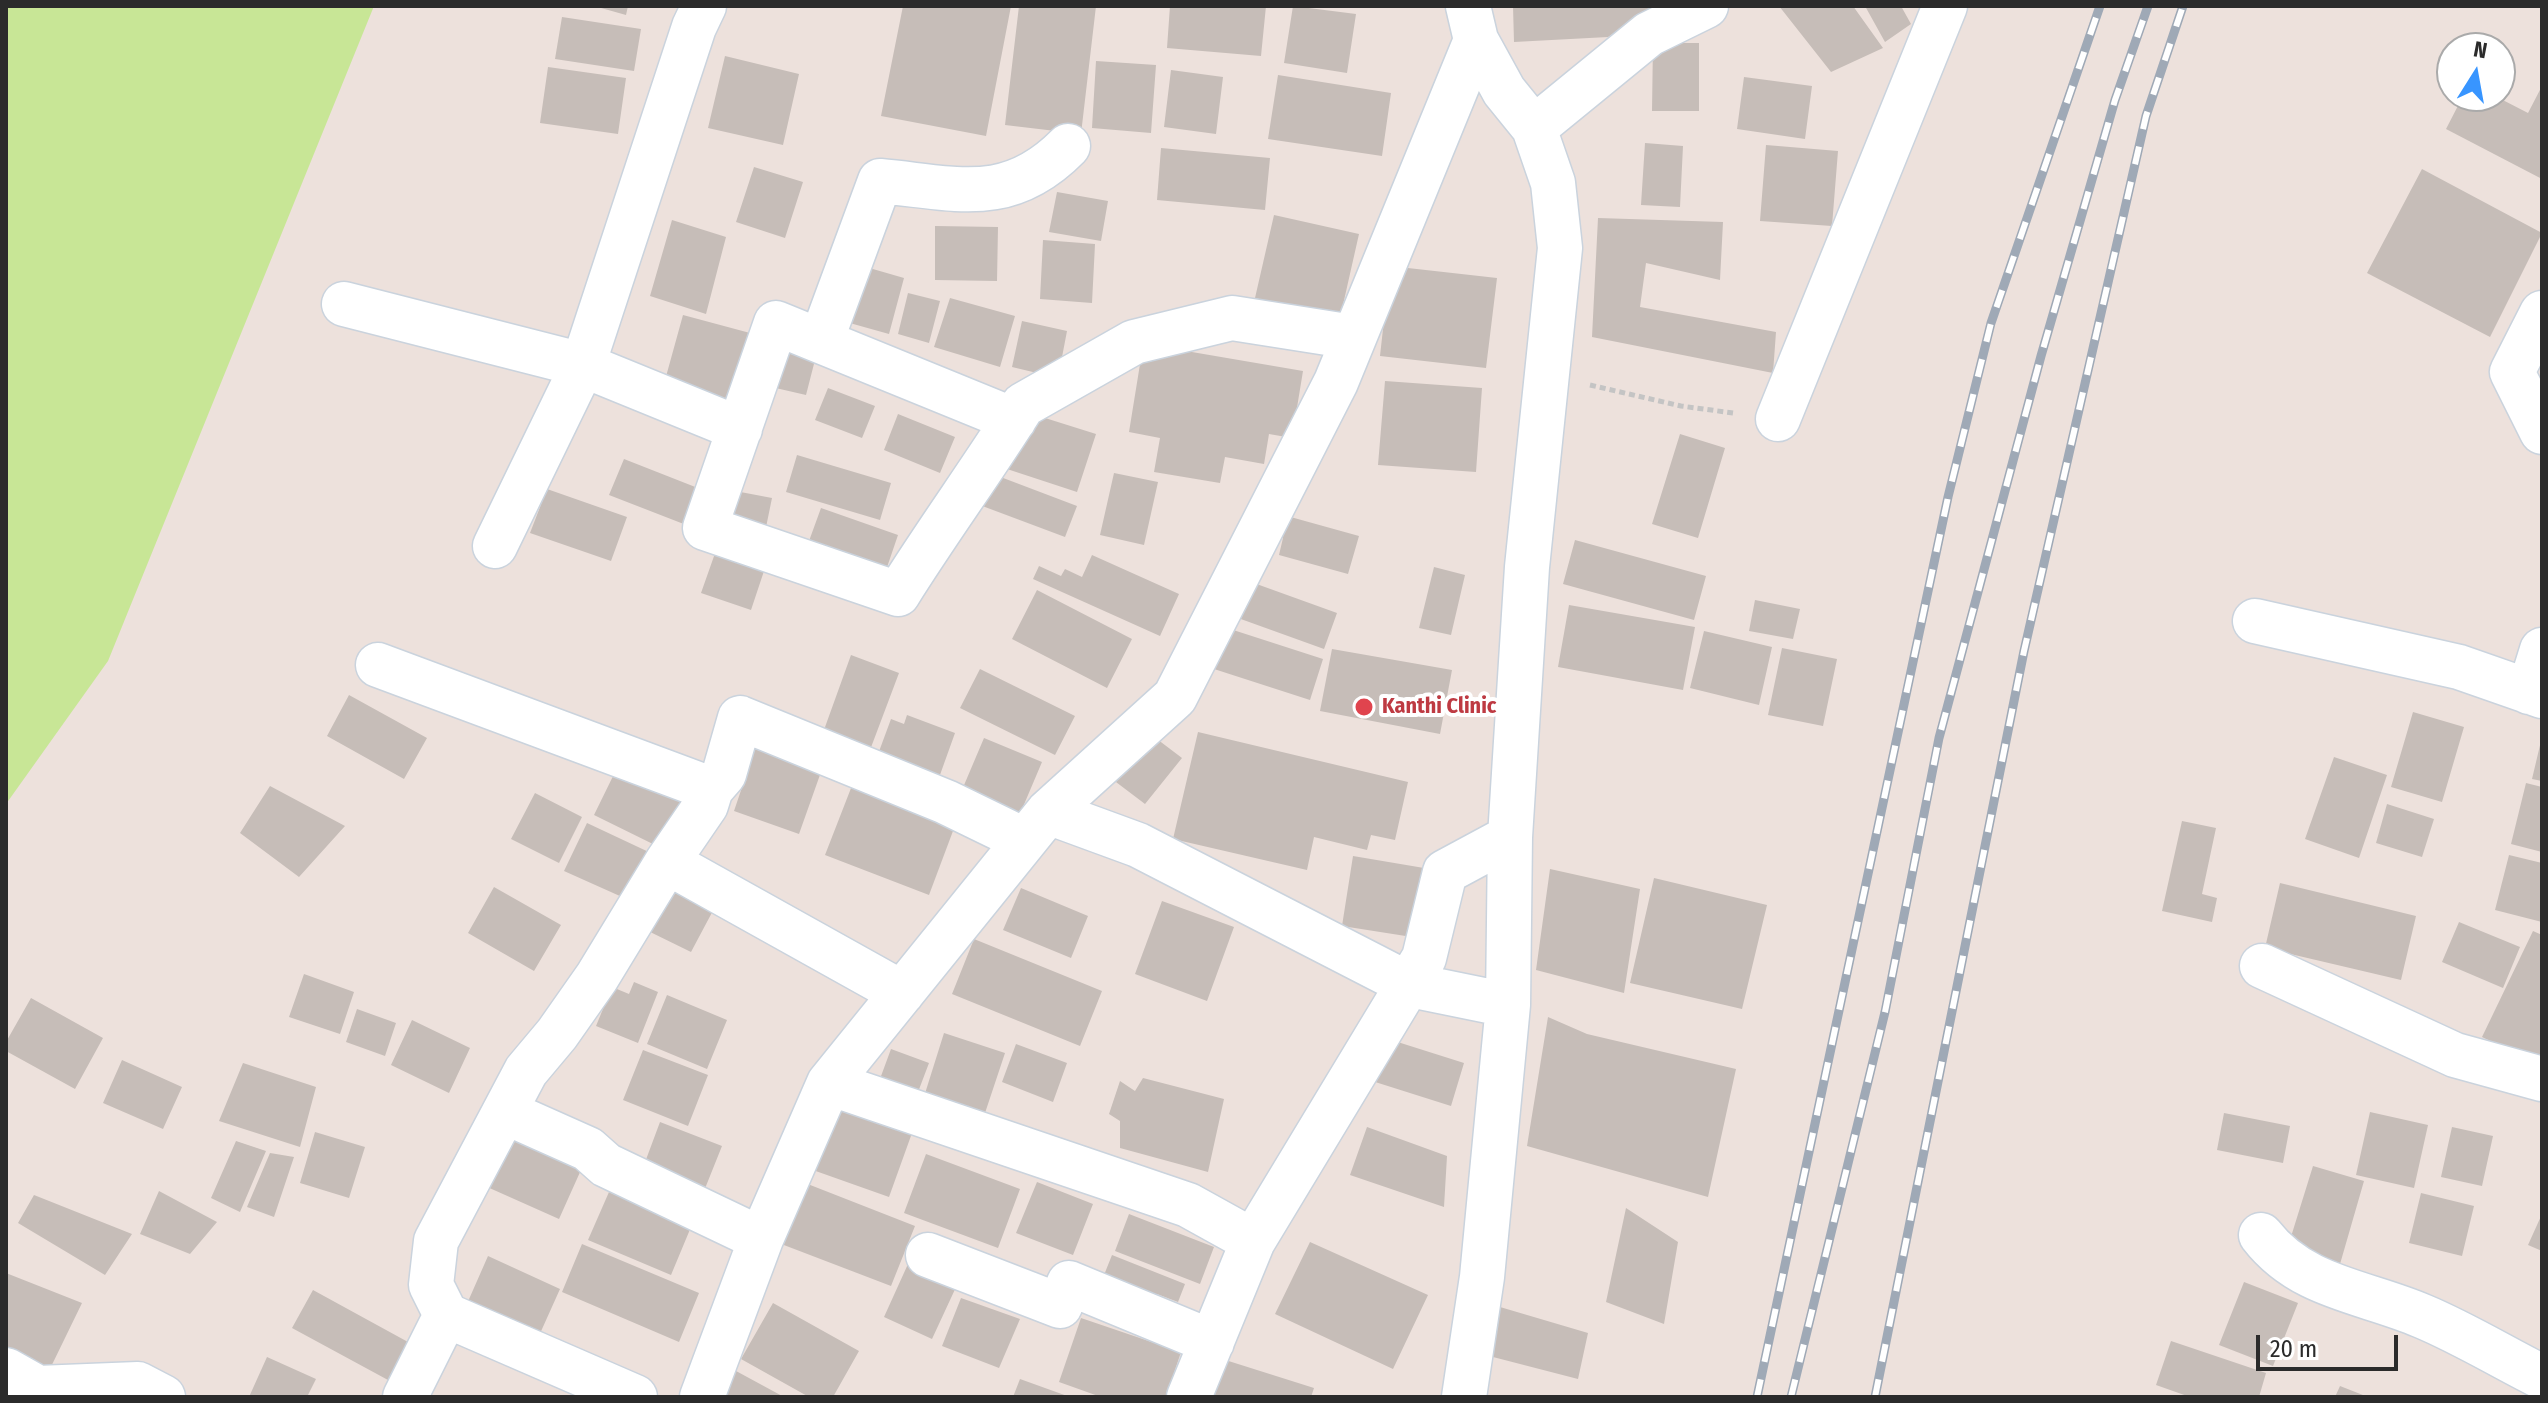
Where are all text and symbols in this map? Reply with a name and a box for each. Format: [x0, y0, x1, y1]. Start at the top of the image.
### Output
north arrow [2436, 32, 2516, 112]
text: N [2471, 35, 2489, 64]
place label: Kanthi Clinic [1382, 694, 1496, 720]
marker: Kanthi Clinic [1353, 696, 1375, 718]
scale bar [2260, 1319, 2402, 1369]
text: 20 m [2270, 1335, 2317, 1363]

